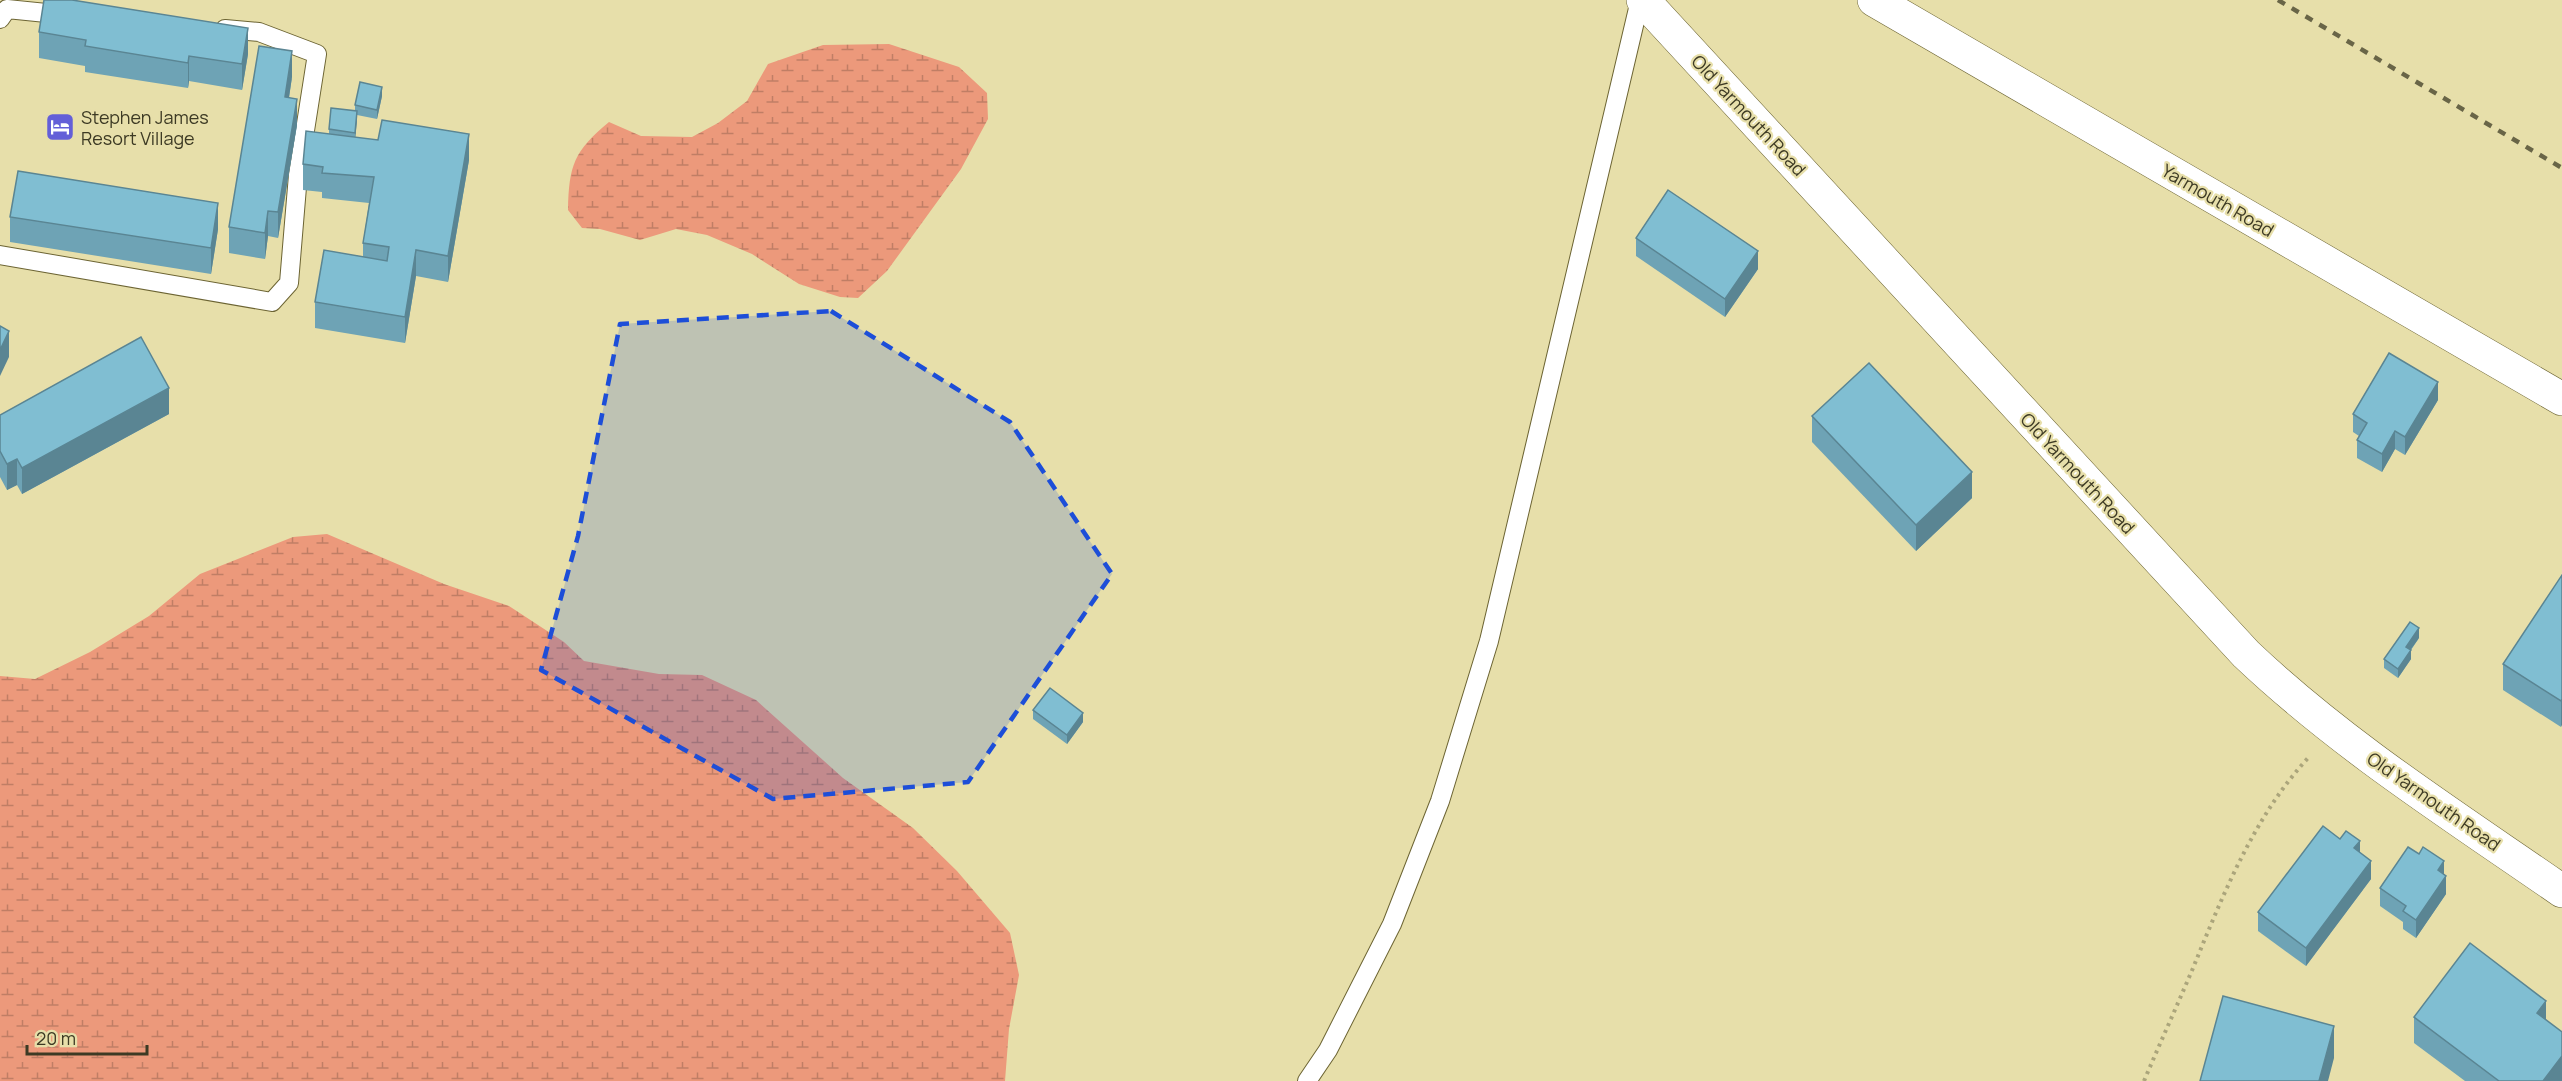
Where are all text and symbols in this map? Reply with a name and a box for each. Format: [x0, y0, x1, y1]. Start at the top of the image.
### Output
street label: Old Yarmouth Road [1687, 49, 1811, 181]
place label: Stephen James Resort Village [81, 105, 209, 150]
hotel icon: Stephen James Resort Village [44, 111, 76, 143]
street label: Yarmouth Road [2158, 158, 2278, 242]
street label: Old Yarmouth Road [2016, 407, 2140, 539]
street label: Old Yarmouth Road [2363, 746, 2505, 856]
scale bar [27, 1018, 147, 1056]
text: 20 m [36, 1026, 76, 1050]

